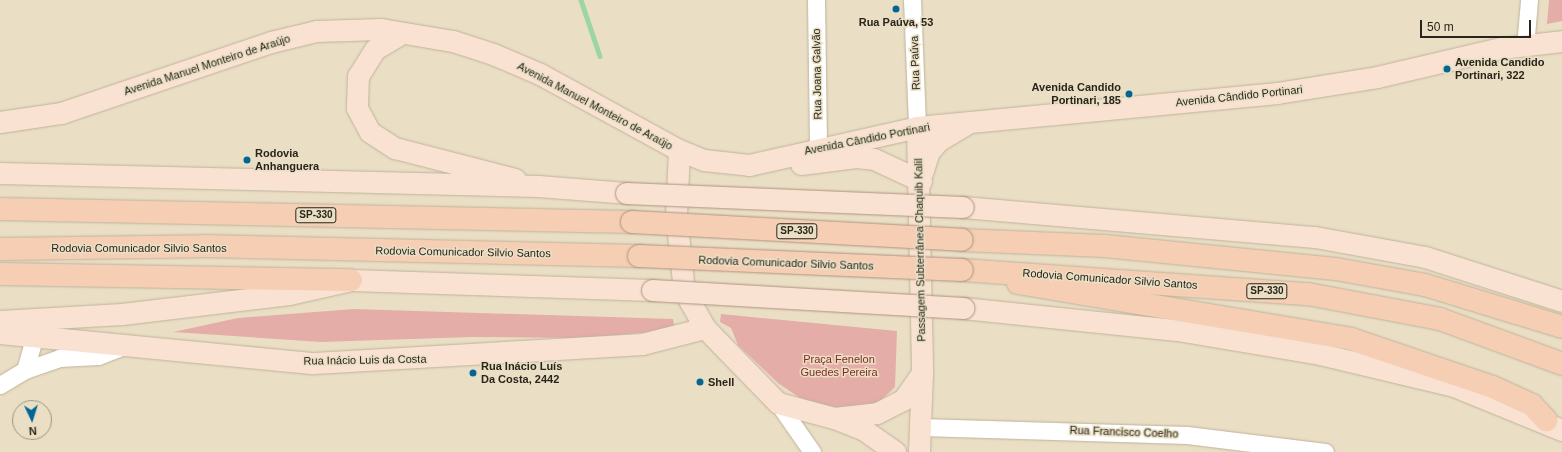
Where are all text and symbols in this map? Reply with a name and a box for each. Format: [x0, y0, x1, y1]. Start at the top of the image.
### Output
marker: Rua Paúva, 53 [891, 4, 901, 14]
scale bar [1422, 12, 1533, 38]
place label: Rua Paúva, 53 [859, 15, 933, 29]
text: 50 m [1427, 20, 1454, 34]
street label: Rua Joana Galvão [810, 28, 824, 120]
street label: Avenida Manuel Monteiro de Araújo [122, 32, 292, 98]
street label: Rua Paúva [907, 36, 923, 90]
place label: Avenida Candido Portinari, 322 [1455, 56, 1544, 82]
street label: Avenida Manuel Monteiro de Araújo [515, 59, 675, 153]
marker: Avenida Candido Portinari, 322 [1442, 64, 1452, 74]
place label: Avenida Candido Portinari, 185 [1032, 81, 1121, 107]
street label: Avenida Cândido Portinari [1175, 83, 1303, 109]
marker: Avenida Candido Portinari, 185 [1124, 89, 1134, 99]
street label: Avenida Cândido Portinari [803, 120, 931, 158]
place label: Rodovia Anhanguera [255, 147, 319, 173]
marker: Rodovia Anhanguera [242, 155, 252, 165]
street label: Passagem Subterrânea Chaquib Kalil [912, 158, 928, 342]
road number: SP-330 [295, 207, 337, 223]
road number: SP-330 [776, 223, 818, 239]
street label: Rodovia Comunicador Silvio Santos [51, 241, 227, 255]
street label: Rodovia Comunicador Silvio Santos [375, 244, 551, 260]
street label: Rodovia Comunicador Silvio Santos [698, 253, 874, 273]
street label: Rodovia Comunicador Silvio Santos [1022, 266, 1198, 292]
road number: SP-330 [1246, 283, 1288, 299]
street label: Rua Inácio Luis da Costa [303, 352, 427, 368]
park label: Praça Fenelon Guedes Pereira [800, 353, 878, 379]
place label: Rua Inácio Luís Da Costa, 2442 [481, 360, 562, 386]
marker: Rua Inácio Luís Da Costa, 2442 [468, 368, 478, 378]
place label: Shell [708, 375, 734, 389]
marker: Shell [695, 377, 705, 387]
north arrow [12, 400, 52, 440]
street label: Rua Francisco Coelho [1069, 424, 1179, 440]
text: N [28, 425, 37, 437]

